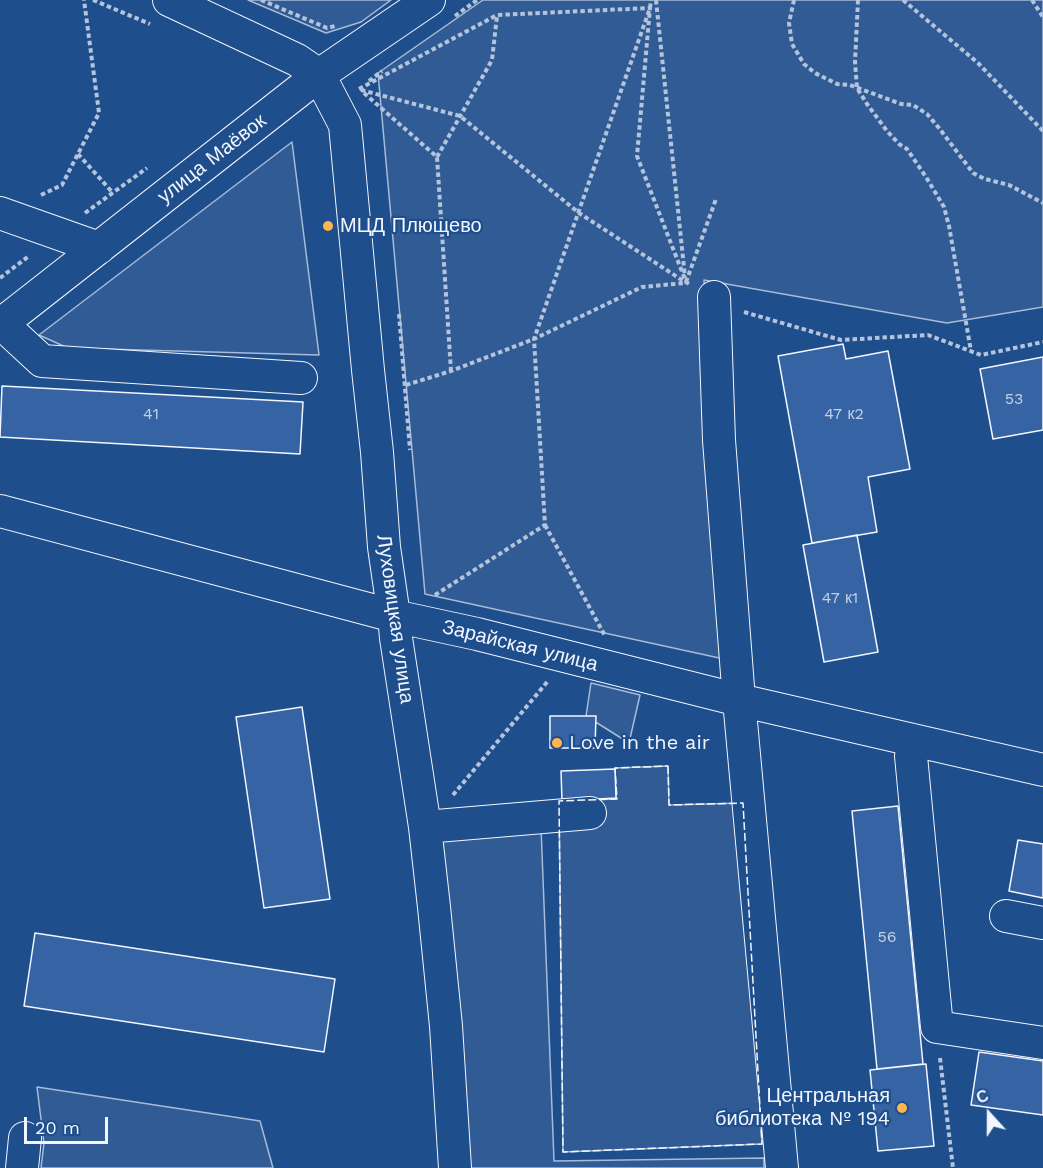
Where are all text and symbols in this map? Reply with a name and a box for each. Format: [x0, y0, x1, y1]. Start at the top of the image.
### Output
street label: улица Маёвок [153, 109, 271, 209]
place label: МЦД Плющево [340, 214, 482, 238]
marker: МЦД Плющево [321, 219, 335, 233]
house number: 53 [1005, 389, 1023, 409]
house number: 41 [143, 404, 159, 424]
house number: 47 к2 [824, 404, 864, 424]
street label: Луховицкая улица [371, 533, 419, 705]
house number: 47 к1 [822, 588, 858, 608]
street label: Зарайская улица [440, 615, 600, 677]
place label: Love in the air [569, 731, 710, 755]
marker: Love in the air [550, 736, 564, 750]
house number: 56 [877, 927, 897, 947]
place label: Центральная библиотека № 194 [715, 1084, 890, 1131]
north arrow [959, 1084, 1019, 1144]
text: С [974, 1086, 991, 1108]
marker: Центральная библиотека № 194 [895, 1101, 909, 1115]
scale bar [27, 1105, 111, 1143]
text: 20 m [35, 1117, 80, 1138]

